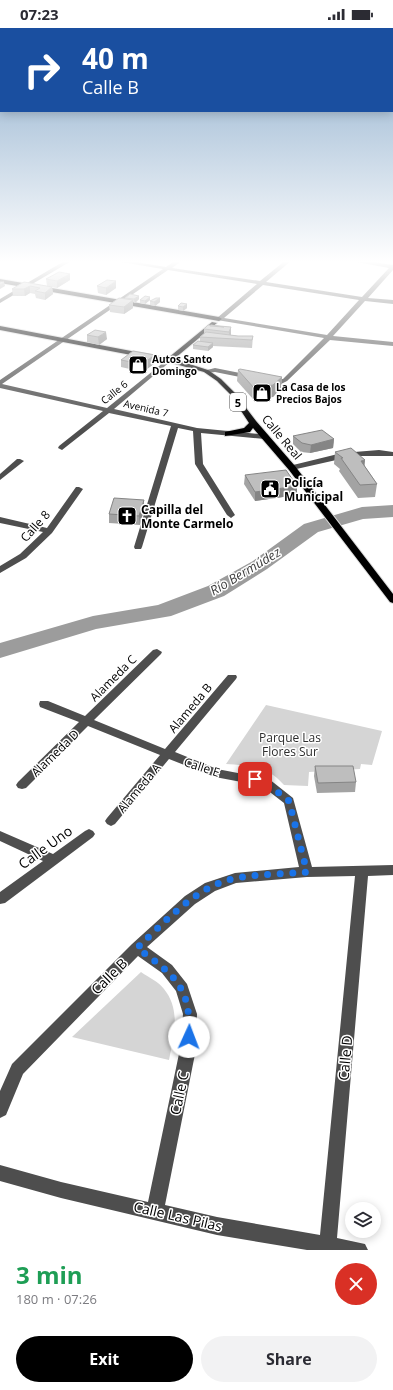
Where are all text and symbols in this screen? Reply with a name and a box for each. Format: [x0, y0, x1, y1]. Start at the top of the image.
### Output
text: 07:23 [20, 4, 59, 24]
text: 40 m [82, 39, 149, 77]
icon: right [16, 44, 68, 96]
text: Calle B [82, 75, 139, 99]
place label: Autos Santo Domingo [152, 352, 212, 378]
shop icon: Autos Santo Domingo [127, 354, 149, 376]
street label: Calle 6 [98, 377, 131, 407]
place label: La Casa de los Precios Bajos [276, 380, 345, 406]
shop icon: La Casa de los Precios Bajos [251, 382, 273, 404]
road number: 5 [230, 393, 246, 411]
street label: Avenida 7 [122, 396, 170, 420]
street label: Calle Real [258, 411, 306, 463]
place label: Policía Municipal [284, 474, 343, 505]
public building icon: Policía Municipal [259, 478, 281, 500]
place label: Capilla del Monte Carmelo [141, 501, 233, 532]
church icon: Capilla del Monte Carmelo [116, 505, 138, 527]
street label: Calle 8 [16, 506, 54, 545]
water label: Río Bermúdez [206, 543, 284, 599]
street label: Alameda C [86, 651, 140, 705]
street label: Alameda B [164, 679, 216, 736]
street label: Alameda D [27, 726, 83, 780]
park label: Parque Las Flores Sur [259, 729, 321, 760]
street label: Calle E [182, 753, 222, 781]
street label: Alameda A [113, 759, 165, 816]
pin [238, 762, 272, 796]
icon: arrive [244, 768, 266, 790]
street label: Calle Uno [14, 821, 76, 873]
street label: Calle B [87, 954, 131, 998]
position arrow [168, 1016, 210, 1058]
street label: Calle D [334, 1035, 356, 1081]
street label: Calle C [165, 1069, 193, 1116]
street label: Calle Las Pilas [132, 1197, 225, 1236]
map controls [345, 1202, 381, 1238]
button: layers [345, 1202, 381, 1238]
text: 3 min [16, 1258, 83, 1291]
button: close [335, 1263, 377, 1305]
text: 180 m · 07:26 [16, 1290, 97, 1308]
button: Exit [16, 1336, 193, 1382]
button: Share [201, 1336, 377, 1382]

